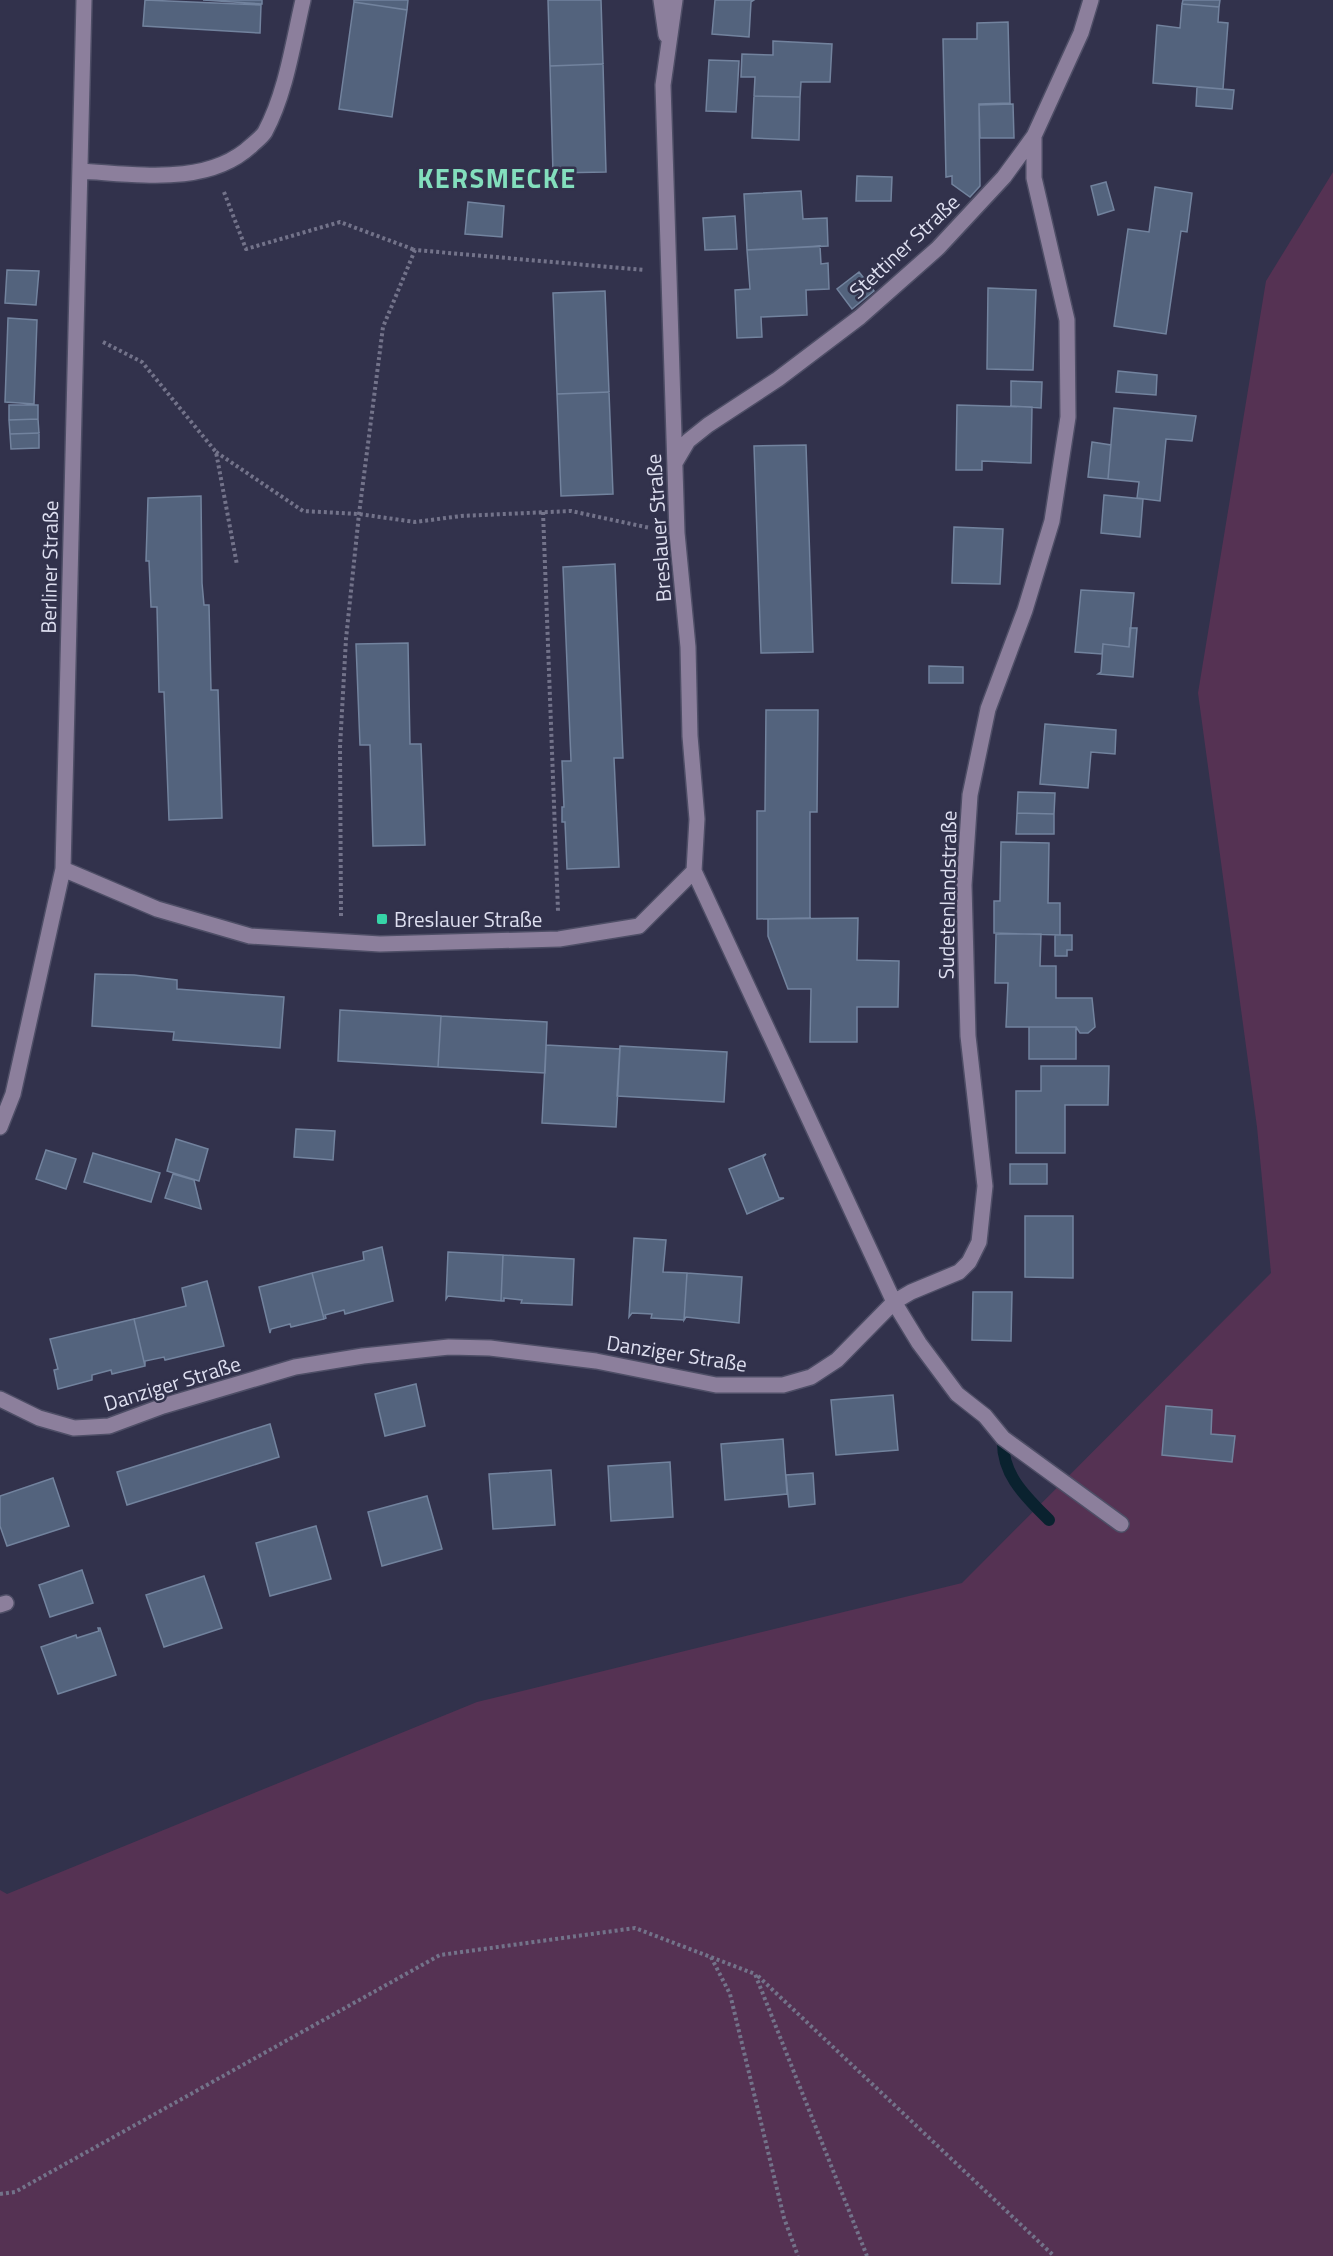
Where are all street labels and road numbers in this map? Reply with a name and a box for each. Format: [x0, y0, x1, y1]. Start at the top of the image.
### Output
street label: Stettiner Straße [841, 186, 967, 306]
street label: Breslauer Straße [637, 453, 679, 603]
street label: Berliner Straße [32, 500, 66, 634]
street label: Sudetenlandstraße [930, 810, 964, 980]
street label: Danziger Straße [604, 1326, 750, 1380]
street label: Danziger Straße [100, 1347, 244, 1419]

